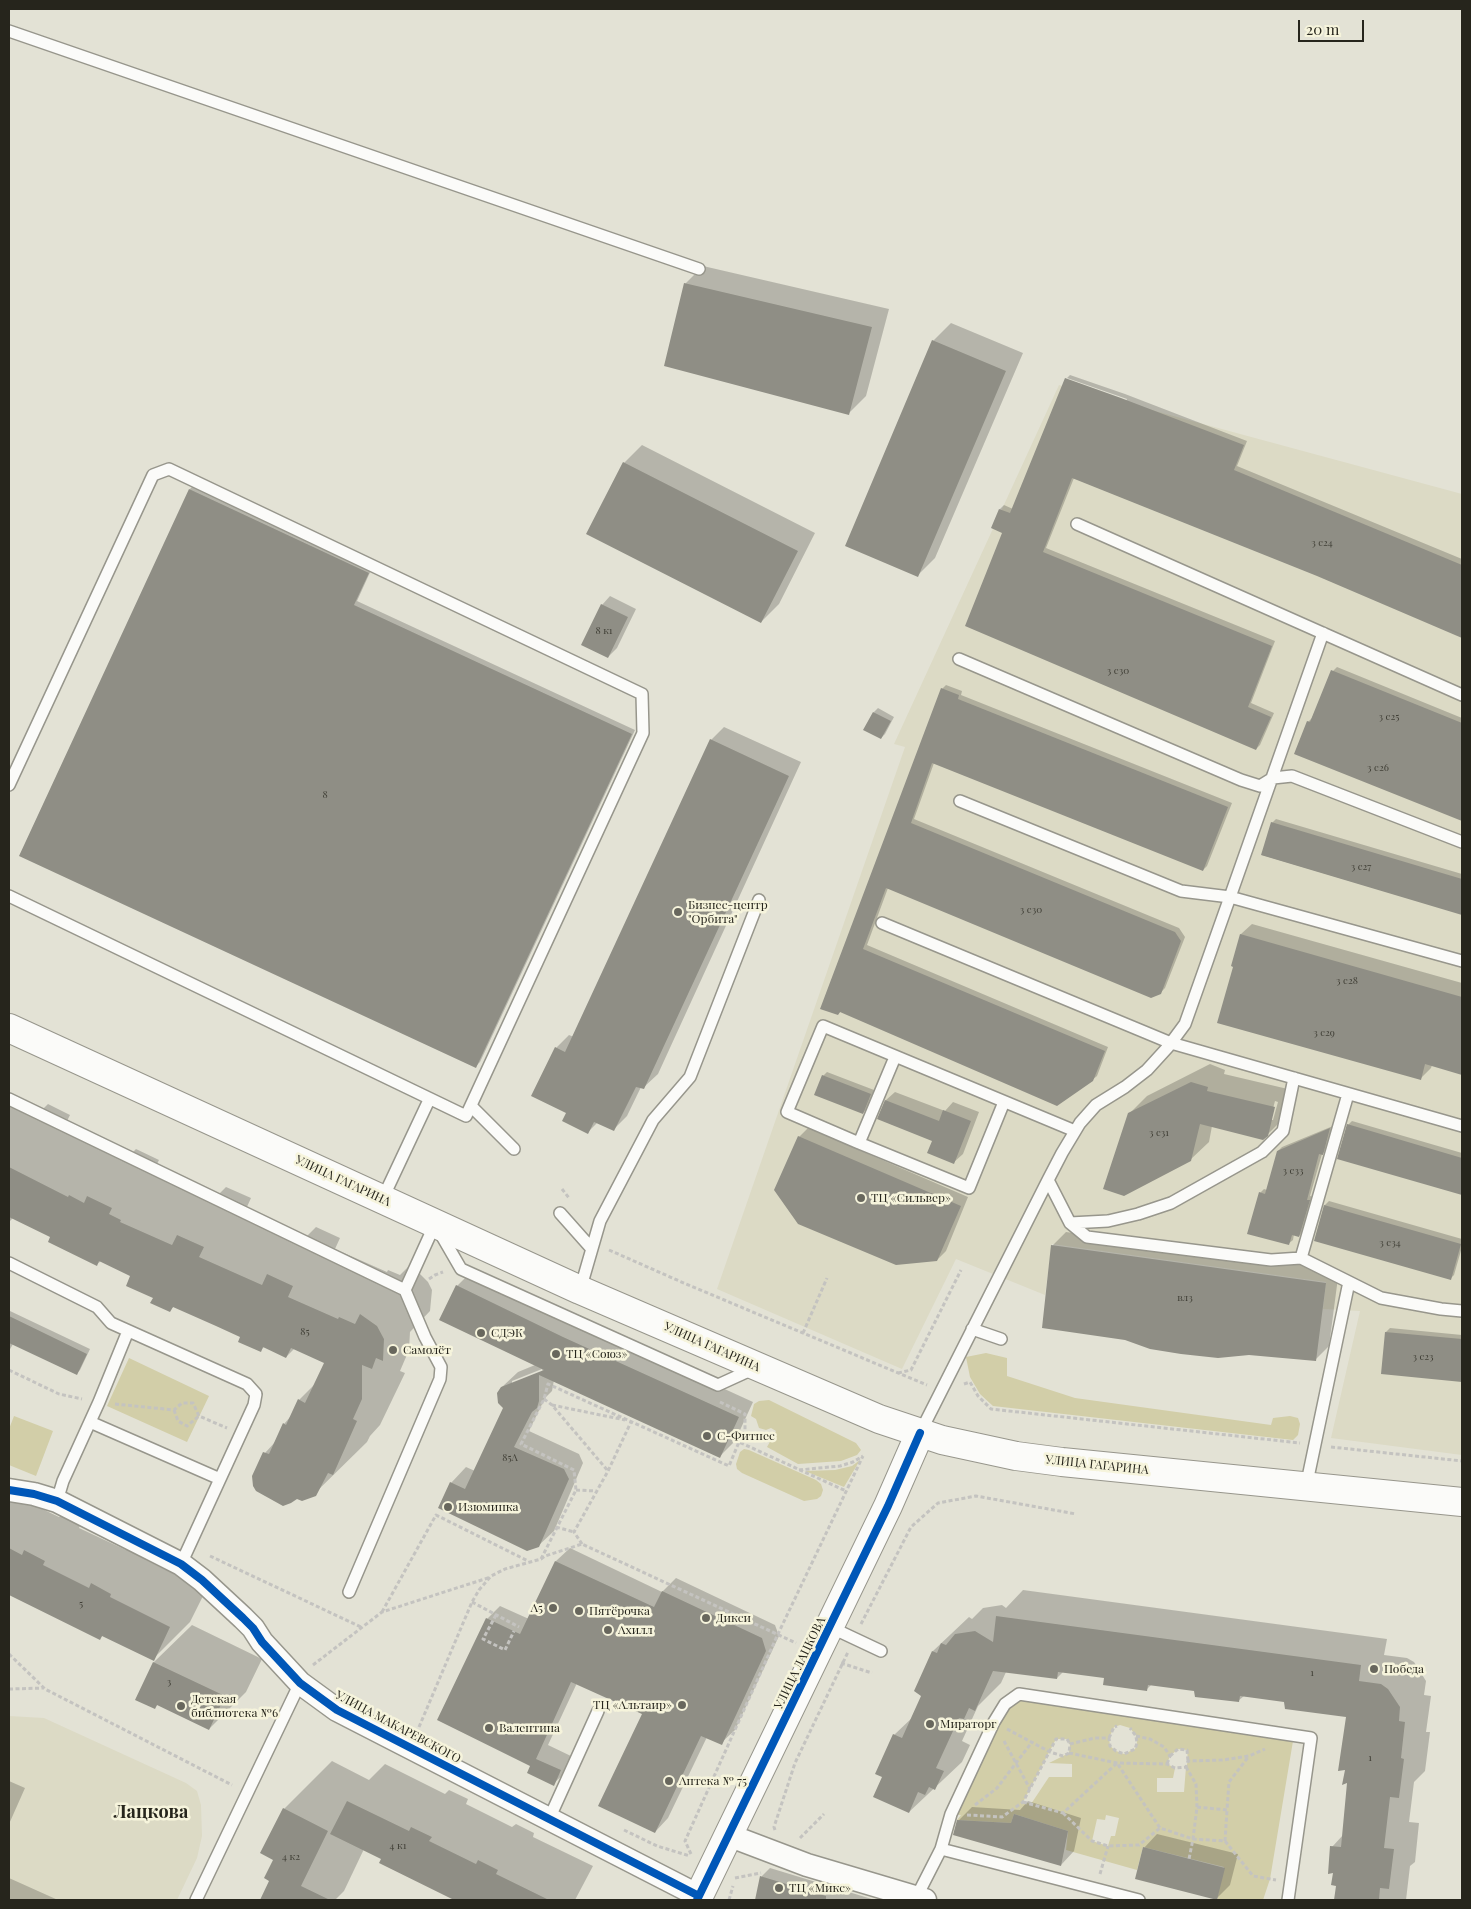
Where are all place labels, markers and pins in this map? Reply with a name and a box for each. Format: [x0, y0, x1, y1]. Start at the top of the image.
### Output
place label: Бизнес-центр "Орбита" [688, 898, 768, 926]
marker: Бизнес-центр "Орбита" [672, 906, 684, 918]
place label: ТЦ «Сильвер» [871, 1191, 951, 1205]
marker: ТЦ «Сильвер» [855, 1192, 867, 1204]
place label: СДЭК [491, 1326, 523, 1340]
marker: СДЭК [475, 1327, 487, 1339]
place label: Самолёт [403, 1343, 451, 1357]
marker: Самолёт [387, 1344, 399, 1356]
place label: ТЦ «Союз» [566, 1347, 627, 1361]
marker: ТЦ «Союз» [550, 1348, 562, 1360]
place label: С-Фитнес [717, 1429, 775, 1443]
marker: С-Фитнес [701, 1430, 713, 1442]
place label: Изюминка [458, 1500, 519, 1514]
marker: Изюминка [442, 1501, 454, 1513]
place label: А5 [530, 1601, 543, 1615]
marker: А5 [547, 1602, 559, 1614]
place label: Пятёрочка [589, 1604, 650, 1618]
marker: Пятёрочка [573, 1605, 585, 1617]
place label: Дикси [716, 1611, 751, 1625]
marker: Дикси [700, 1612, 712, 1624]
place label: Ахилл [618, 1623, 653, 1637]
marker: Ахилл [602, 1624, 614, 1636]
place label: Победа [1384, 1662, 1424, 1676]
marker: Победа [1368, 1663, 1380, 1675]
place label: Детская библиотека №6 [191, 1692, 278, 1720]
place label: ТЦ «Альтаир» [593, 1698, 672, 1712]
marker: ТЦ «Альтаир» [676, 1699, 688, 1711]
marker: Детская библиотека №6 [175, 1700, 187, 1712]
place label: Мираторг [940, 1717, 997, 1731]
marker: Мираторг [924, 1718, 936, 1730]
place label: Валентина [499, 1721, 560, 1735]
marker: Валентина [483, 1722, 495, 1734]
place label: Аптека № 75 [679, 1774, 747, 1788]
marker: Аптека № 75 [663, 1775, 675, 1787]
place label: ТЦ «Микс» [789, 1881, 851, 1895]
marker: ТЦ «Микс» [773, 1882, 785, 1894]

